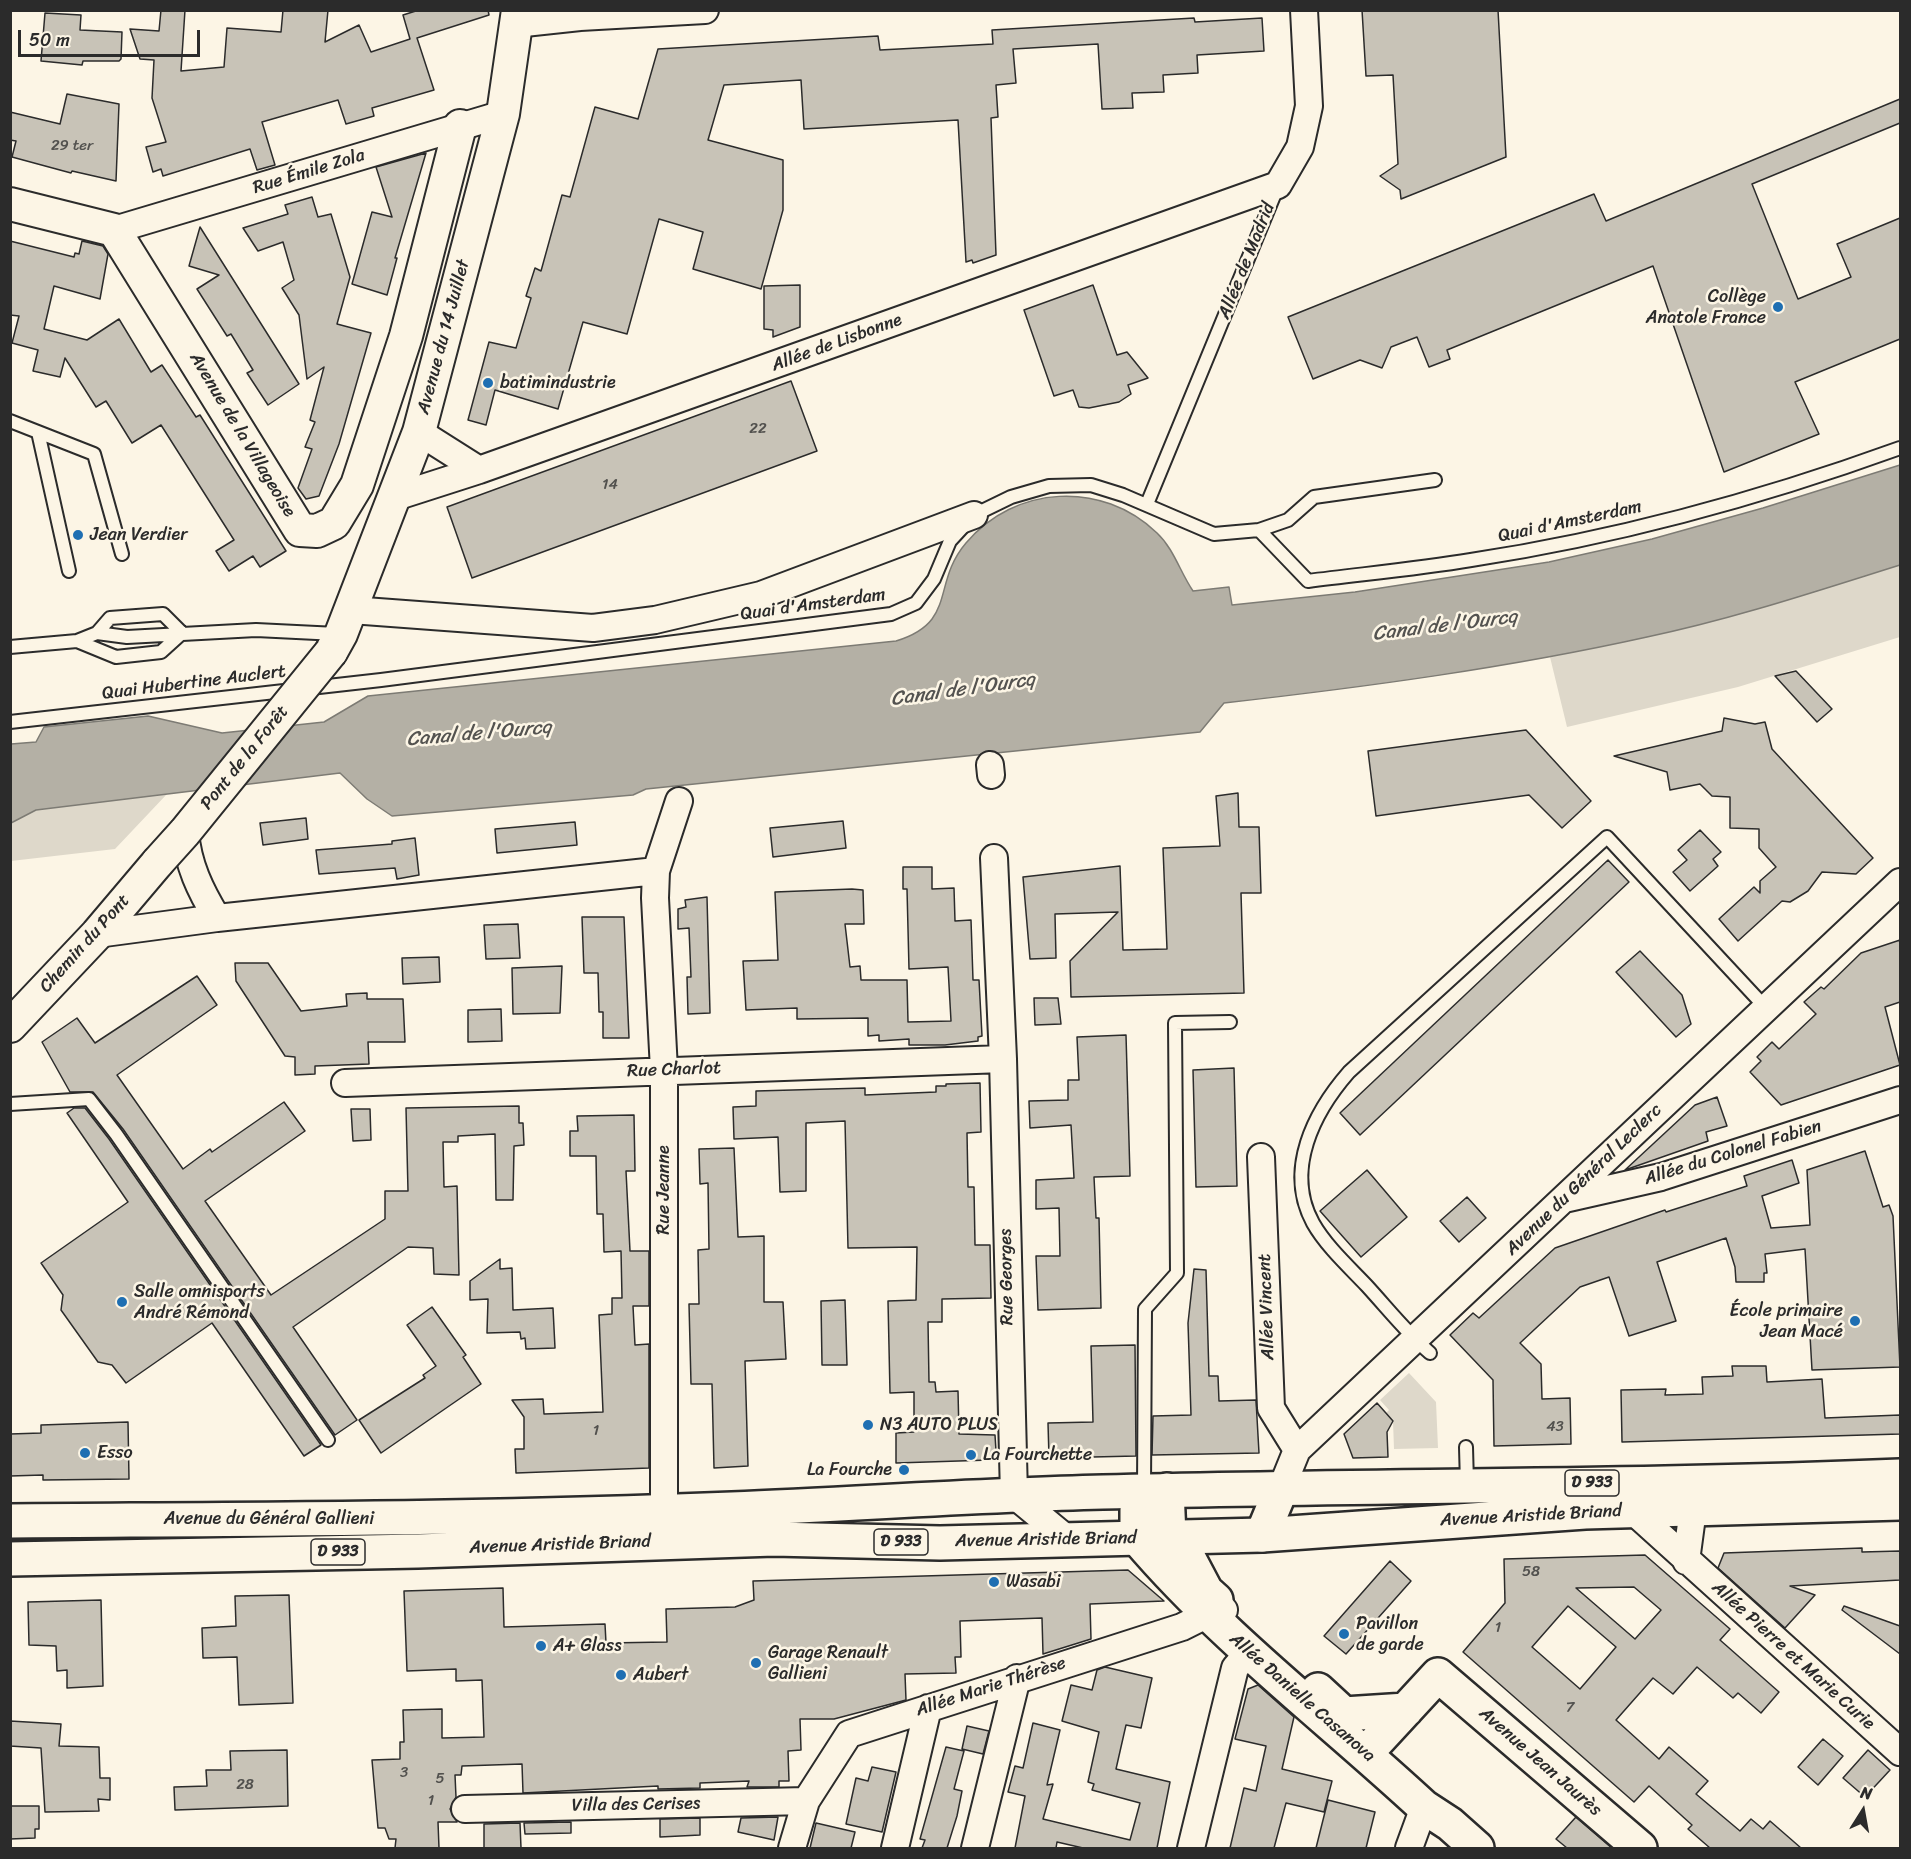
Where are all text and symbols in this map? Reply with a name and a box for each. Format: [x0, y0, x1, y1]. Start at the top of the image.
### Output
scale bar [21, 18, 202, 56]
text: 50 m [29, 24, 70, 56]
house number: 29 ter [51, 137, 93, 155]
street label: Rue Émile Zola [251, 145, 367, 199]
street label: Allée de Madrid [1214, 200, 1280, 322]
street label: Avenue du 14 Juillet [413, 257, 475, 417]
place label: Collège Anatole France [1646, 286, 1766, 328]
marker: Collège Anatole France [1771, 300, 1785, 314]
street label: Allée de Lisbonne [769, 309, 905, 377]
street label: Avenue de la Villageoise [184, 349, 300, 521]
place label: batimindustrie [500, 372, 616, 394]
marker: batimindustrie [481, 376, 495, 390]
house number: 22 [749, 420, 767, 438]
house number: 14 [602, 476, 618, 494]
street label: Quai d'Amsterdam [1496, 496, 1644, 548]
place label: Jean Verdier [90, 524, 188, 546]
marker: Jean Verdier [71, 528, 85, 542]
street label: Quai d'Amsterdam [739, 584, 887, 626]
water label: Canal de l'Ourcq [1372, 605, 1518, 647]
street label: Quai Hubertine Auclert [101, 661, 287, 705]
water label: Canal de l'Ourcq [890, 668, 1036, 712]
street label: Pont de la Forêt [196, 701, 294, 815]
water label: Canal de l'Ourcq [406, 716, 552, 752]
street label: Chemin du Pont [35, 890, 135, 998]
street label: Rue Charlot [627, 1058, 721, 1082]
street label: Avenue du Général Leclerc [1501, 1100, 1667, 1260]
street label: Allée du Colonel Fabien [1642, 1116, 1824, 1190]
street label: Rue Jeanne [653, 1145, 675, 1235]
street label: Rue Georges [995, 1228, 1019, 1326]
street label: Allée Vincent [1254, 1253, 1280, 1361]
place label: Salle omnisports André Rémond [134, 1281, 265, 1324]
marker: Salle omnisports André Rémond [115, 1295, 129, 1309]
place label: École primaire Jean Macé [1730, 1300, 1843, 1342]
marker: École primaire Jean Macé [1848, 1314, 1862, 1328]
place label: N3 AUTO PLUS [880, 1414, 998, 1436]
marker: N3 AUTO PLUS [861, 1418, 875, 1432]
house number: 43 [1546, 1418, 1564, 1436]
house number: 1 [593, 1422, 599, 1440]
place label: Esso [97, 1442, 133, 1464]
place label: La Fourchette [983, 1444, 1092, 1466]
marker: Esso [78, 1446, 92, 1460]
marker: La Fourchette [964, 1448, 978, 1462]
place label: La Fourche [807, 1459, 892, 1481]
marker: La Fourche [897, 1463, 911, 1477]
road number: D 933 [1565, 1470, 1619, 1496]
street label: Avenue Aristide Briand [1440, 1500, 1622, 1532]
street label: Avenue du Général Gallieni [164, 1508, 374, 1530]
street label: Avenue Aristide Briand [955, 1528, 1137, 1552]
road number: D 933 [874, 1529, 928, 1555]
street label: Avenue Aristide Briand [469, 1531, 651, 1559]
road number: D 933 [311, 1539, 365, 1565]
house number: 58 [1522, 1563, 1540, 1581]
place label: Wasabi [1006, 1571, 1061, 1593]
marker: Wasabi [987, 1575, 1001, 1589]
street label: Allée Pierre et Marie Curie [1707, 1577, 1879, 1735]
place label: Pavillon de garde [1356, 1613, 1424, 1656]
house number: 1 [1495, 1619, 1501, 1637]
marker: Pavillon de garde [1337, 1627, 1351, 1641]
street label: Allée Danielle Casanova [1225, 1629, 1379, 1767]
place label: A+ Glass [553, 1635, 622, 1657]
marker: A+ Glass [534, 1639, 548, 1653]
place label: Garage Renault Gallieni [768, 1642, 888, 1684]
street label: Allée Marie Thérèse [913, 1653, 1069, 1721]
marker: Garage Renault Gallieni [749, 1656, 763, 1670]
place label: Aubert [633, 1664, 688, 1686]
marker: Aubert [614, 1668, 628, 1682]
house number: 7 [1566, 1699, 1574, 1717]
street label: Avenue Jean Jaurès [1474, 1703, 1606, 1821]
house number: 3 [400, 1764, 408, 1782]
house number: 5 [435, 1770, 445, 1788]
house number: 28 [236, 1776, 254, 1794]
text: N [1858, 1778, 1875, 1808]
north arrow [1833, 1781, 1893, 1841]
house number: 1 [428, 1792, 434, 1810]
street label: Villa des Cerises [572, 1793, 700, 1817]

